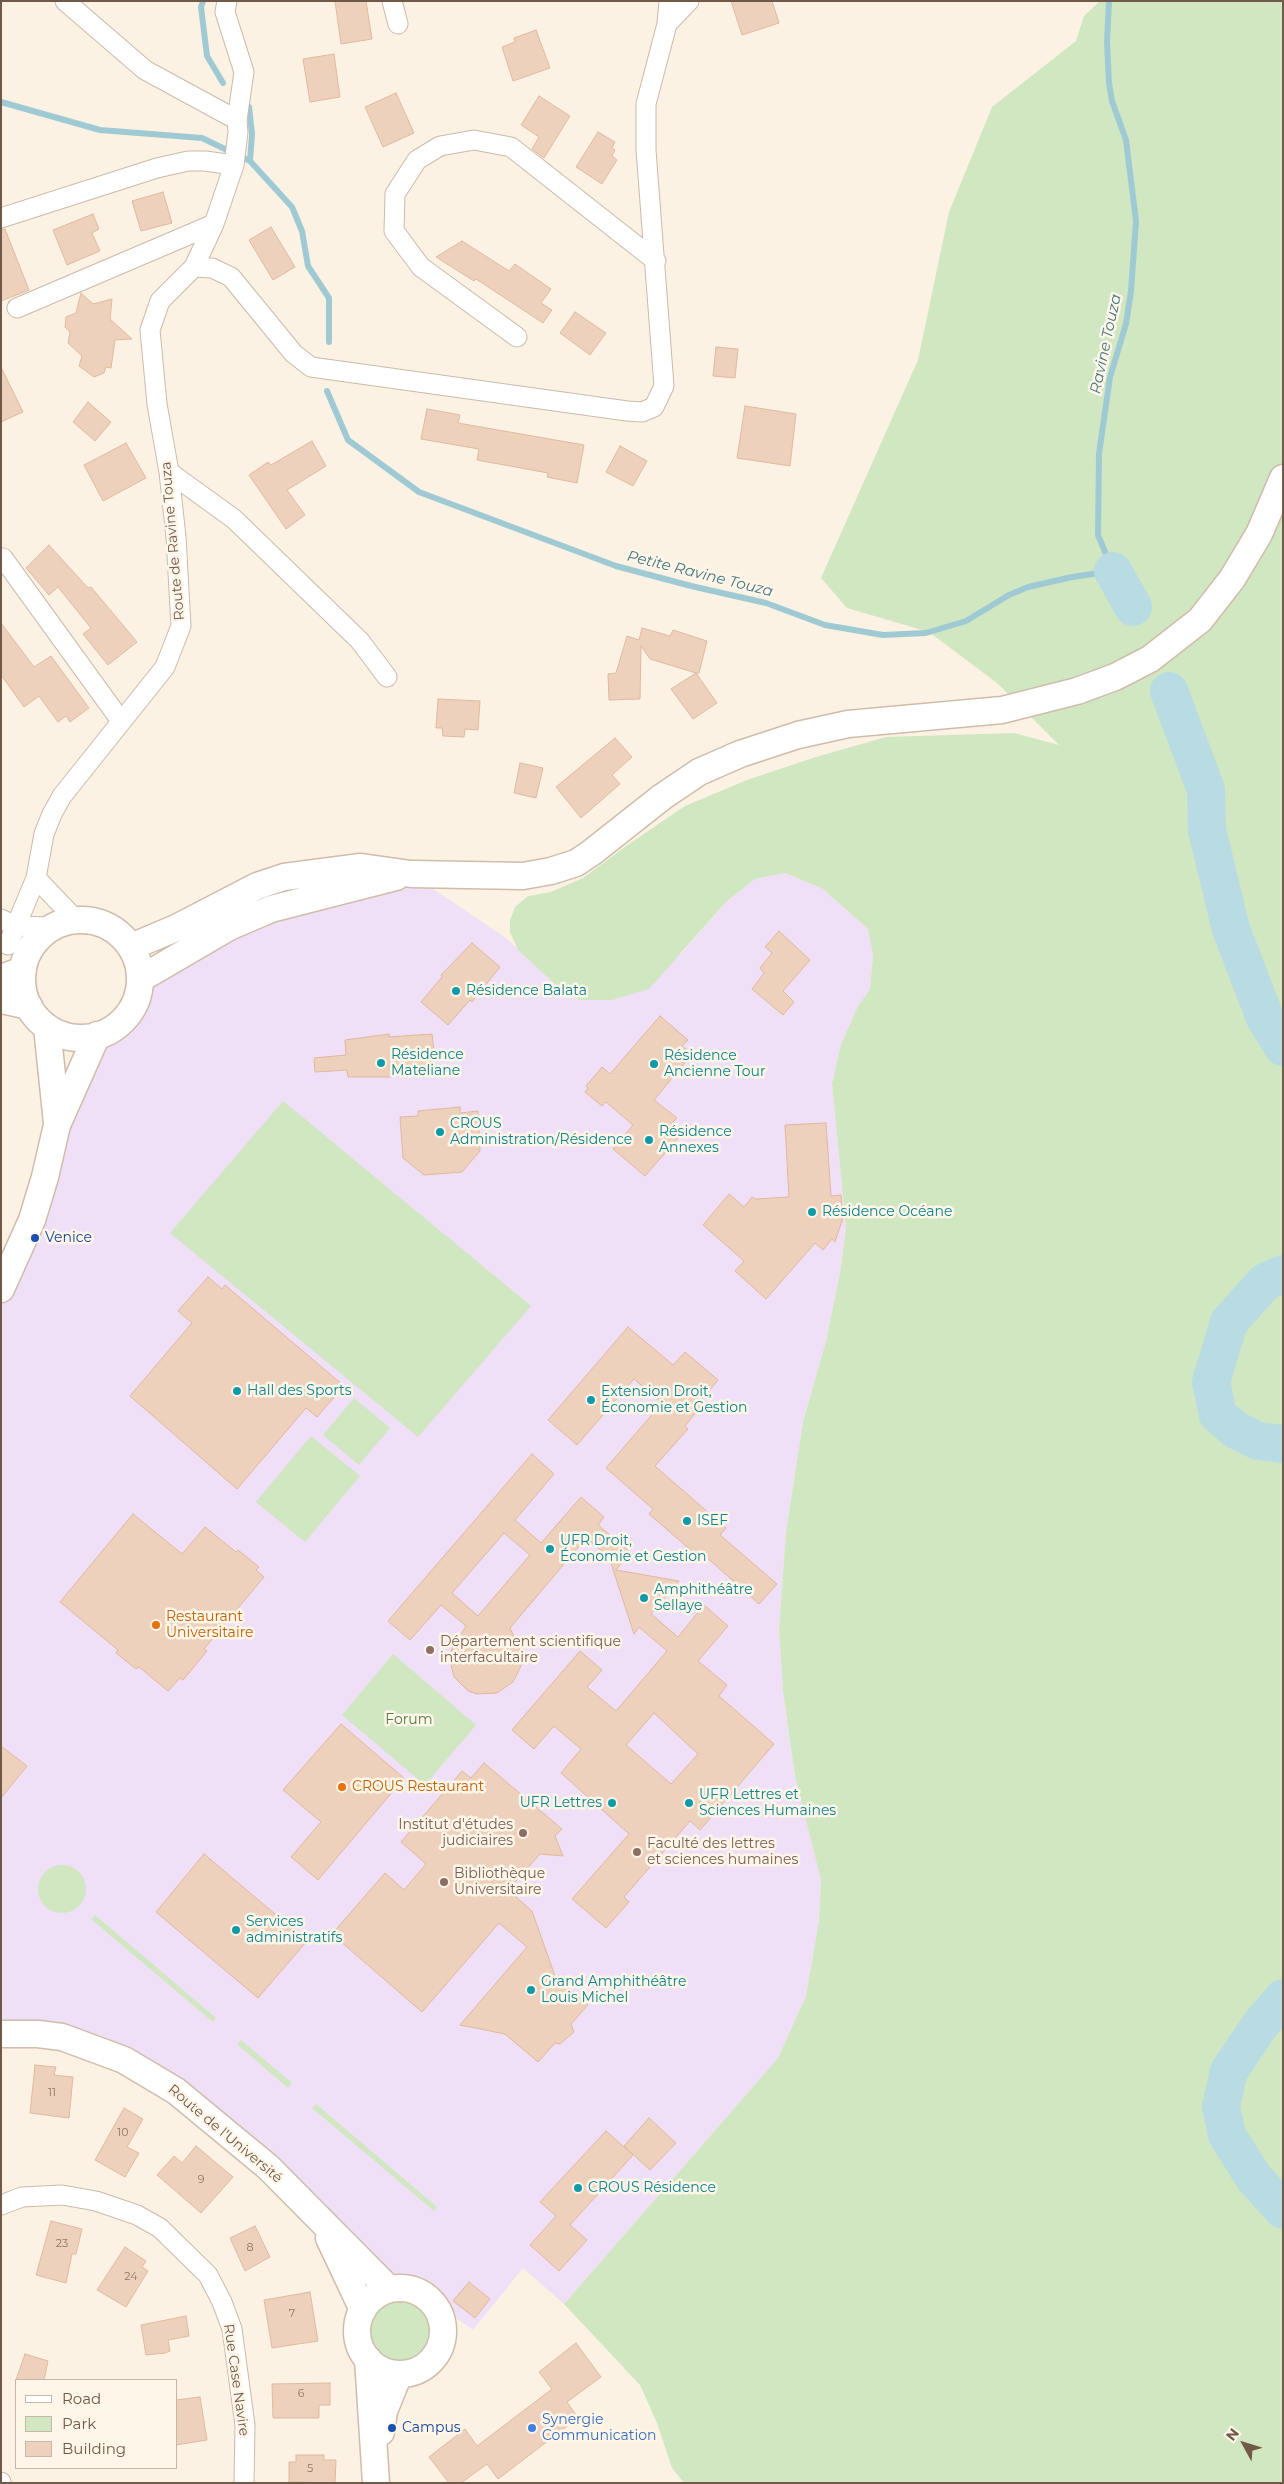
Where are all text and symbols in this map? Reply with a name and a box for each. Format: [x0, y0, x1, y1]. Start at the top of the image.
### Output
water label: Ravine Touza [1087, 293, 1125, 395]
street label: Route de Ravine Touza [158, 461, 188, 621]
water label: Petite Ravine Touza [625, 547, 775, 601]
place label: Résidence Balata [466, 983, 587, 999]
marker: Résidence Balata [450, 985, 462, 997]
place label: Résidence Mateliane [391, 1047, 464, 1080]
place label: Résidence Ancienne Tour [664, 1048, 766, 1080]
marker: Résidence Mateliane [375, 1057, 387, 1069]
marker: Résidence Ancienne Tour [648, 1058, 660, 1070]
place label: CROUS Administration/Résidence [450, 1116, 632, 1148]
place label: Résidence Annexes [659, 1124, 732, 1156]
marker: CROUS Administration/Résidence [434, 1126, 446, 1138]
marker: Résidence Annexes [643, 1134, 655, 1146]
place label: Résidence Océane [822, 1204, 952, 1220]
marker: Résidence Océane [806, 1206, 818, 1218]
place label: Venice [45, 1230, 92, 1246]
marker: Venice [29, 1232, 41, 1244]
place label: Hall des Sports [247, 1383, 352, 1399]
place label: Extension Droit, Économie et Gestion [601, 1384, 747, 1416]
marker: Hall des Sports [231, 1385, 243, 1397]
marker: Extension Droit, Économie et Gestion [585, 1394, 597, 1406]
place label: ISEF [697, 1513, 728, 1529]
marker: ISEF [681, 1515, 693, 1527]
place label: UFR Droit, Économie et Gestion [560, 1533, 706, 1565]
marker: UFR Droit, Économie et Gestion [544, 1543, 556, 1555]
place label: Amphithéâtre Sellaye [654, 1582, 753, 1614]
marker: Amphithéâtre Sellaye [638, 1592, 650, 1604]
place label: Restaurant Universitaire [166, 1609, 254, 1641]
marker: Restaurant Universitaire [150, 1619, 162, 1631]
place label: Département scientifique interfacultaire [440, 1634, 621, 1666]
marker: Département scientifique interfacultaire [424, 1644, 436, 1656]
park label: Forum [385, 1712, 433, 1728]
place label: CROUS Restaurant [352, 1779, 484, 1795]
marker: CROUS Restaurant [336, 1781, 348, 1793]
place label: UFR Lettres et Sciences Humaines [699, 1787, 836, 1820]
place label: UFR Lettres [520, 1795, 602, 1811]
marker: UFR Lettres [606, 1797, 618, 1809]
marker: UFR Lettres et Sciences Humaines [683, 1797, 695, 1809]
place label: Institut d'études judiciaires [398, 1817, 513, 1850]
marker: Institut d'études judiciaires [517, 1827, 529, 1839]
place label: Faculté des lettres et sciences humaines [647, 1836, 798, 1868]
marker: Faculté des lettres et sciences humaines [631, 1846, 643, 1858]
place label: Bibliothèque Universitaire [454, 1866, 545, 1898]
marker: Bibliothèque Universitaire [438, 1876, 450, 1888]
place label: Services administratifs [246, 1914, 342, 1946]
marker: Services administratifs [230, 1924, 242, 1936]
place label: Grand Amphithéâtre Louis Michel [541, 1974, 686, 2006]
marker: Grand Amphithéâtre Louis Michel [525, 1984, 537, 1996]
street label: Route de l'Université [164, 2081, 286, 2187]
house number: 11 [48, 2086, 56, 2100]
house number: 10 [117, 2126, 129, 2140]
house number: 9 [198, 2173, 204, 2187]
place label: CROUS Résidence [588, 2180, 716, 2196]
marker: CROUS Résidence [572, 2182, 584, 2194]
house number: 23 [56, 2237, 68, 2251]
house number: 8 [246, 2241, 254, 2255]
house number: 24 [124, 2270, 138, 2284]
house number: 7 [289, 2307, 295, 2321]
street label: Rue Case Navire [220, 2323, 252, 2437]
legend [15, 2379, 178, 2469]
house number: 6 [298, 2387, 304, 2401]
text: Road [62, 2389, 101, 2408]
place label: Synergie Communication [542, 2412, 657, 2444]
text: Park [62, 2414, 96, 2433]
north arrow [1219, 2419, 1269, 2469]
place label: Campus [402, 2420, 461, 2436]
marker: Campus [386, 2422, 398, 2434]
marker: Synergie Communication [526, 2422, 538, 2434]
text: N [1222, 2425, 1243, 2445]
text: Building [62, 2439, 126, 2458]
house number: 5 [307, 2462, 313, 2476]

